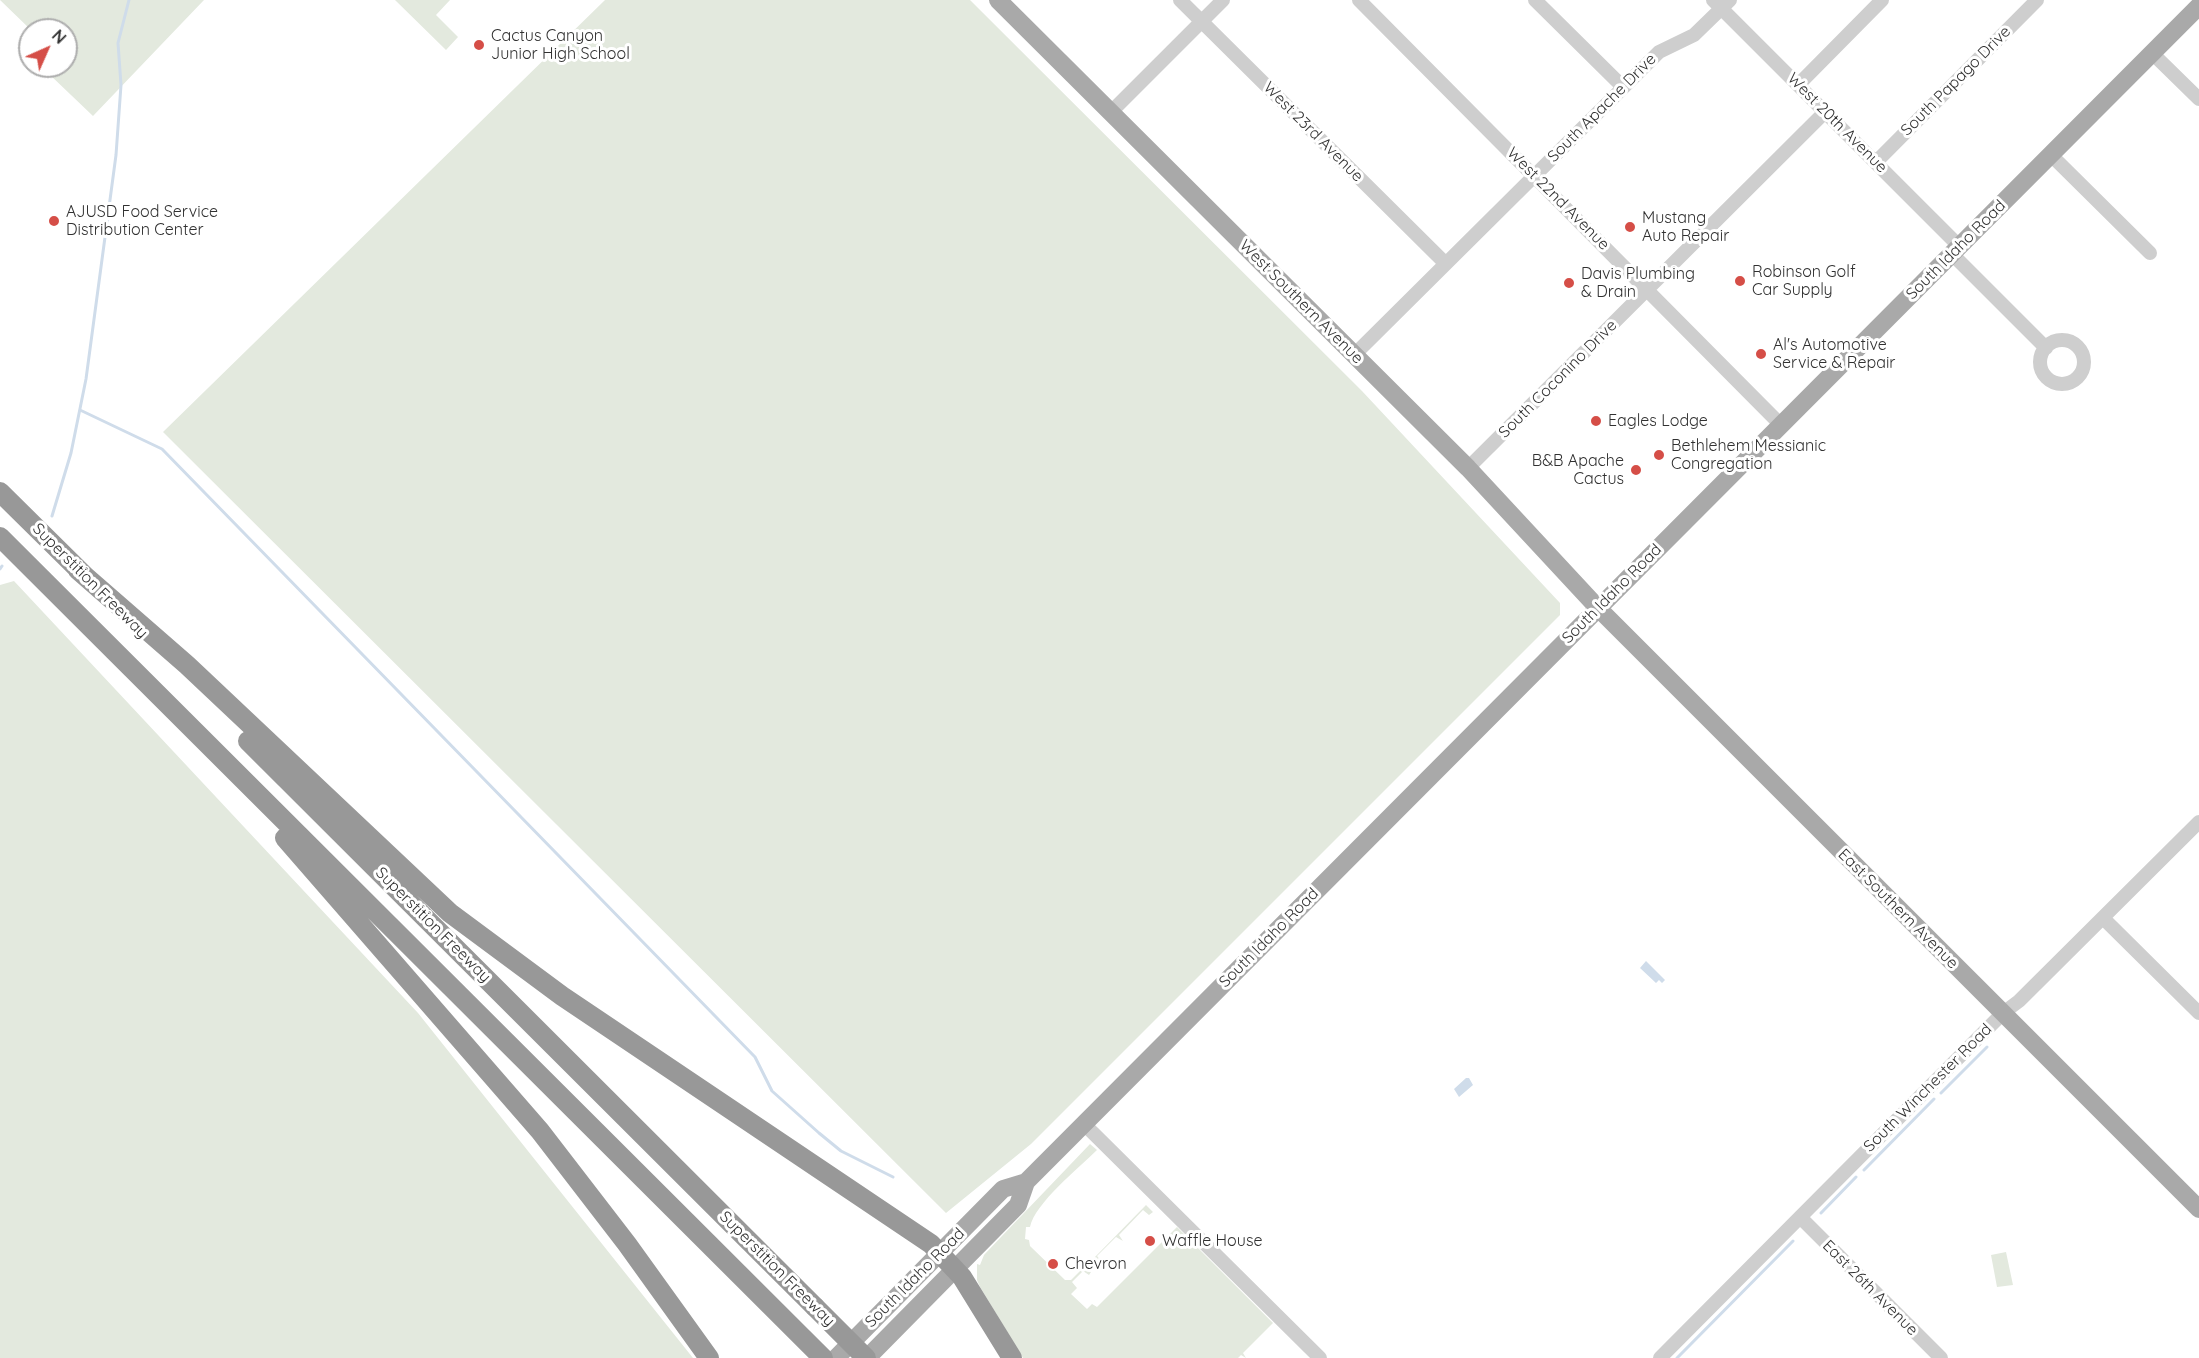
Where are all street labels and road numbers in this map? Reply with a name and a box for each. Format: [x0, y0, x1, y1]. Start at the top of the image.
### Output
street label: South Papago Drive [1897, 22, 2015, 140]
street label: South Apache Drive [1544, 50, 1660, 166]
street label: West 20th Avenue [1783, 69, 1891, 177]
street label: West 23rd Avenue [1259, 78, 1367, 186]
street label: West 22nd Avenue [1503, 144, 1613, 254]
street label: South Idaho Road [1902, 196, 2010, 304]
street label: West Southern Avenue [1235, 236, 1367, 368]
street label: South Coconino Drive [1495, 316, 1621, 442]
street label: Superstition Freeway [28, 519, 152, 643]
street label: South Idaho Road [1558, 540, 1666, 648]
street label: East Southern Avenue [1834, 845, 1962, 973]
street label: Superstition Freeway [371, 863, 495, 987]
street label: South Idaho Road [1215, 884, 1323, 992]
street label: South Winchester Road [1860, 1020, 1996, 1156]
street label: Superstition Freeway [715, 1207, 839, 1331]
street label: South Idaho Road [861, 1224, 969, 1332]
street label: East 26th Avenue [1818, 1236, 1922, 1340]

